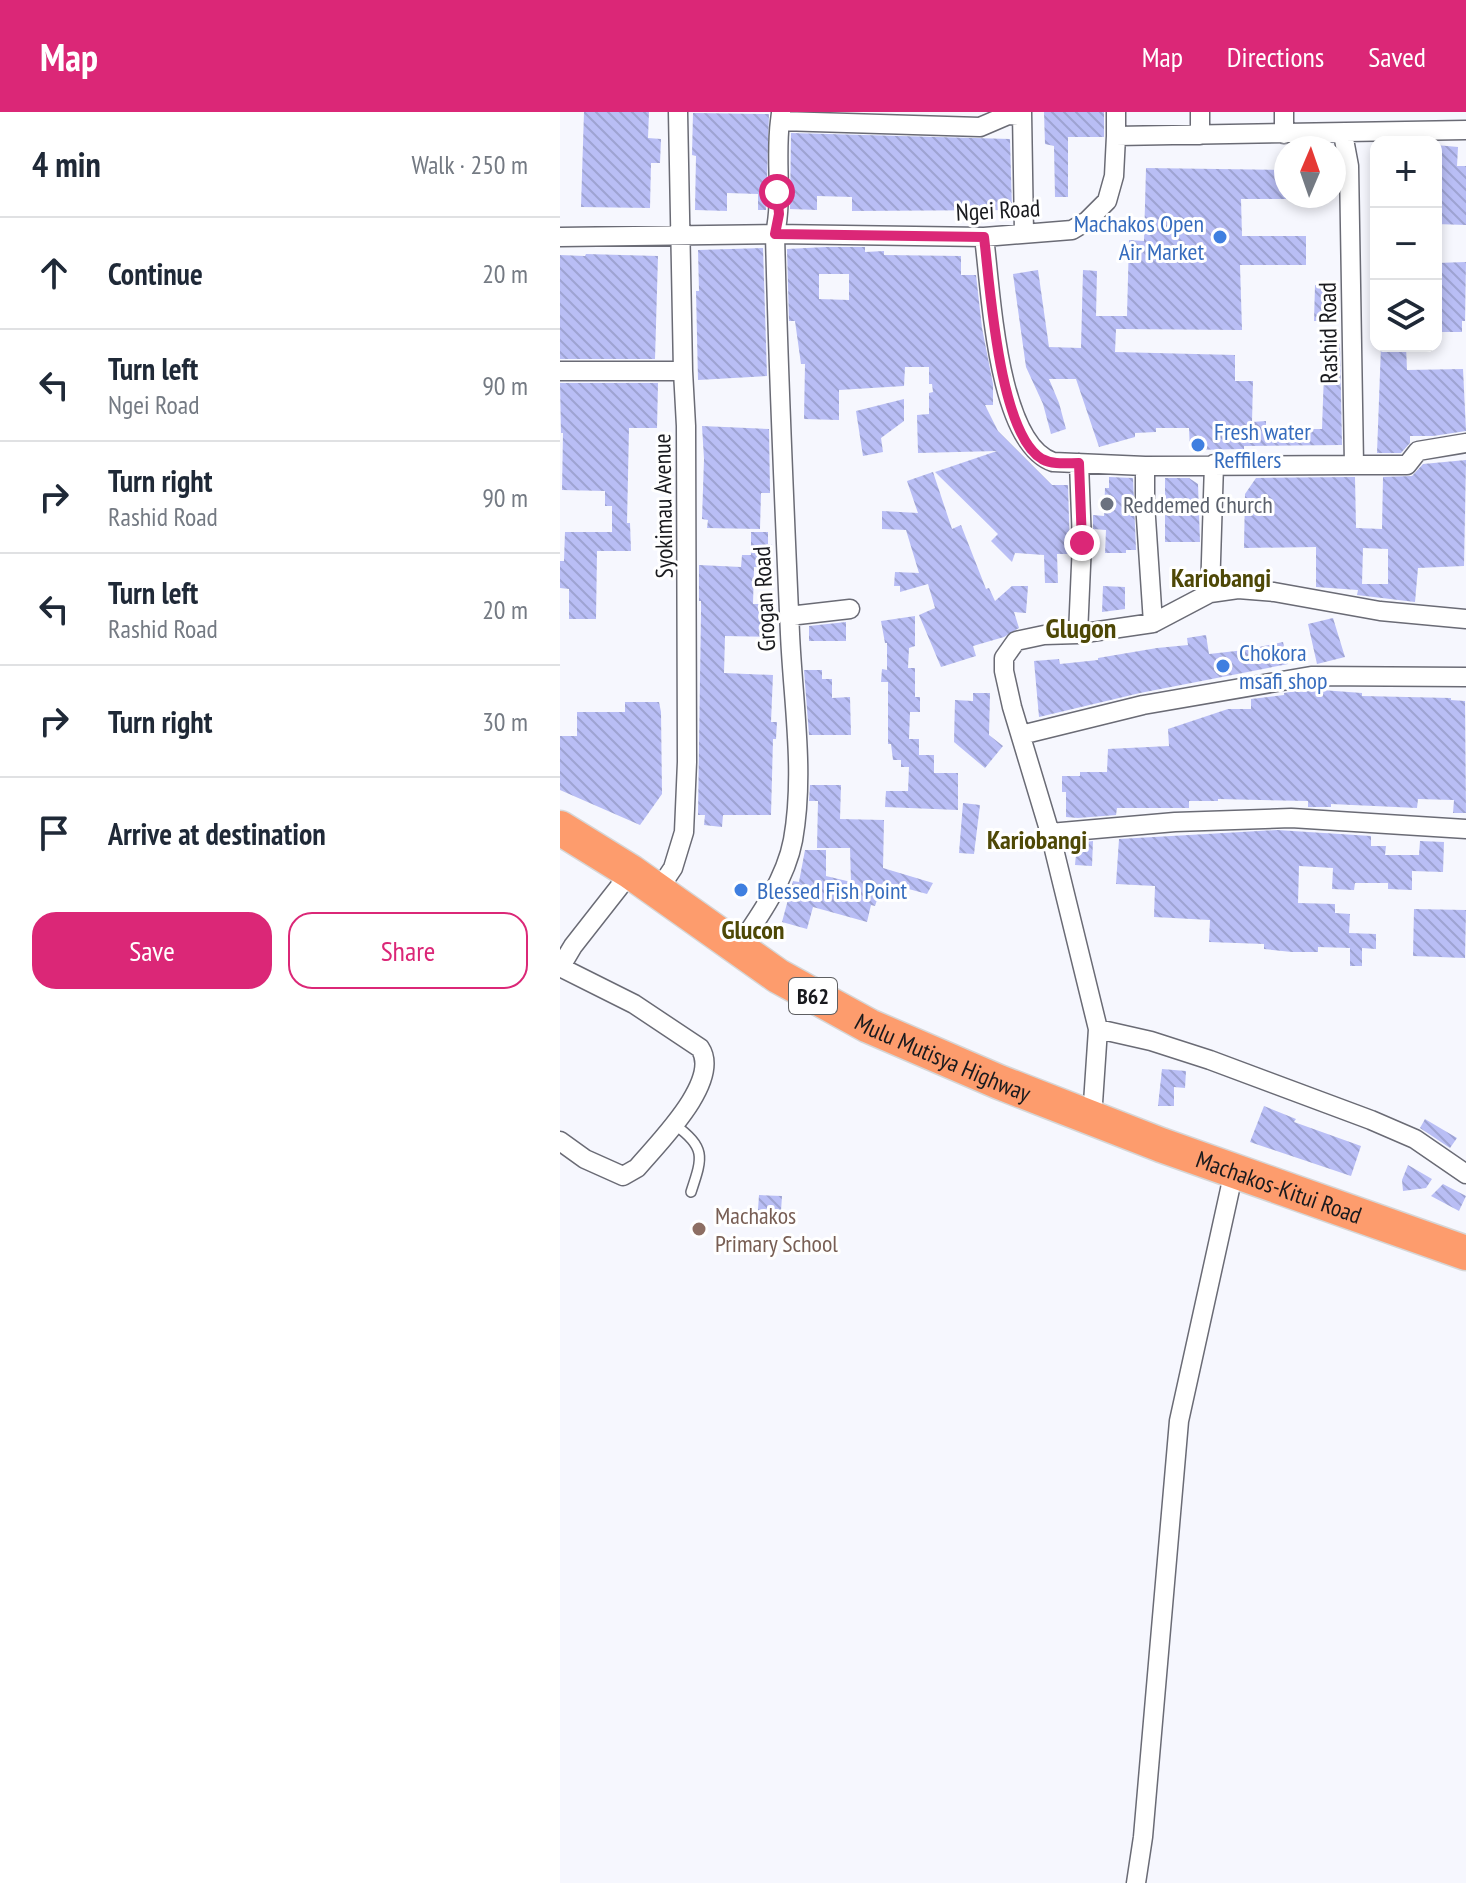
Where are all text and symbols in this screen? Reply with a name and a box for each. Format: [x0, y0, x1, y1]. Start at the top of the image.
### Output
text: Map [40, 32, 98, 81]
text: Map [1142, 38, 1183, 75]
text: Directions [1227, 38, 1324, 75]
text: Saved [1368, 38, 1426, 75]
north arrow [1274, 136, 1346, 208]
map controls [1370, 136, 1442, 352]
button: + [1370, 136, 1442, 208]
text: 4 min [32, 142, 101, 186]
text: Walk · 250 m [411, 148, 528, 181]
route start [759, 174, 795, 210]
street label: Ngei Road [955, 192, 1041, 228]
place label: Machakos Open Air Market [1074, 208, 1204, 267]
button: − [1370, 208, 1442, 280]
marker: Machakos Open Air Market [1211, 228, 1229, 246]
icon: ahead [32, 251, 76, 295]
text: Continue [108, 254, 203, 293]
text: 20 m [482, 257, 528, 290]
button: layers [1370, 280, 1442, 352]
street label: Rashid Road [1312, 282, 1344, 384]
text: Turn left [108, 349, 198, 388]
icon: left [32, 363, 76, 407]
text: 90 m [482, 369, 528, 402]
text: Ngei Road [108, 388, 199, 421]
place label: Fresh water Reffilers [1214, 416, 1311, 475]
street label: Syokimau Avenue [646, 433, 680, 579]
marker: Fresh water Reffilers [1189, 436, 1207, 454]
text: Turn right [108, 461, 212, 500]
icon: right [32, 475, 76, 519]
text: 90 m [482, 481, 528, 514]
place label: Reddemed Church [1123, 489, 1273, 520]
marker: Reddemed Church [1098, 495, 1116, 513]
text: Rashid Road [108, 500, 218, 533]
route end [1064, 525, 1100, 561]
street label: Grogan Road [746, 546, 782, 652]
district label: Kariobangi [1171, 561, 1271, 594]
text: Turn left [108, 573, 198, 612]
icon: left [32, 587, 76, 631]
text: 20 m [482, 593, 528, 626]
district label: Glugon [1046, 609, 1116, 646]
text: Rashid Road [108, 612, 218, 645]
place label: Chokora msafi shop [1239, 637, 1327, 696]
marker: Chokora msafi shop [1214, 657, 1232, 675]
icon: right [32, 699, 76, 743]
text: Turn right [108, 702, 212, 741]
text: 30 m [482, 705, 528, 738]
icon: arrive [32, 811, 76, 855]
text: Arrive at destination [108, 814, 326, 853]
district label: Kariobangi [987, 823, 1087, 856]
place label: Blessed Fish Point [757, 875, 908, 906]
marker: Blessed Fish Point [732, 881, 750, 899]
button: Save [32, 912, 272, 989]
button: Share [288, 912, 528, 989]
district label: Glucon [722, 913, 784, 946]
road number: B62 [789, 978, 837, 1014]
street label: Mulu Mutisya Highway [850, 1006, 1035, 1108]
street label: Machakos-Kitui Road [1192, 1143, 1366, 1230]
place label: Machakos Primary School [715, 1200, 838, 1259]
marker: Machakos Primary School [690, 1220, 708, 1238]

